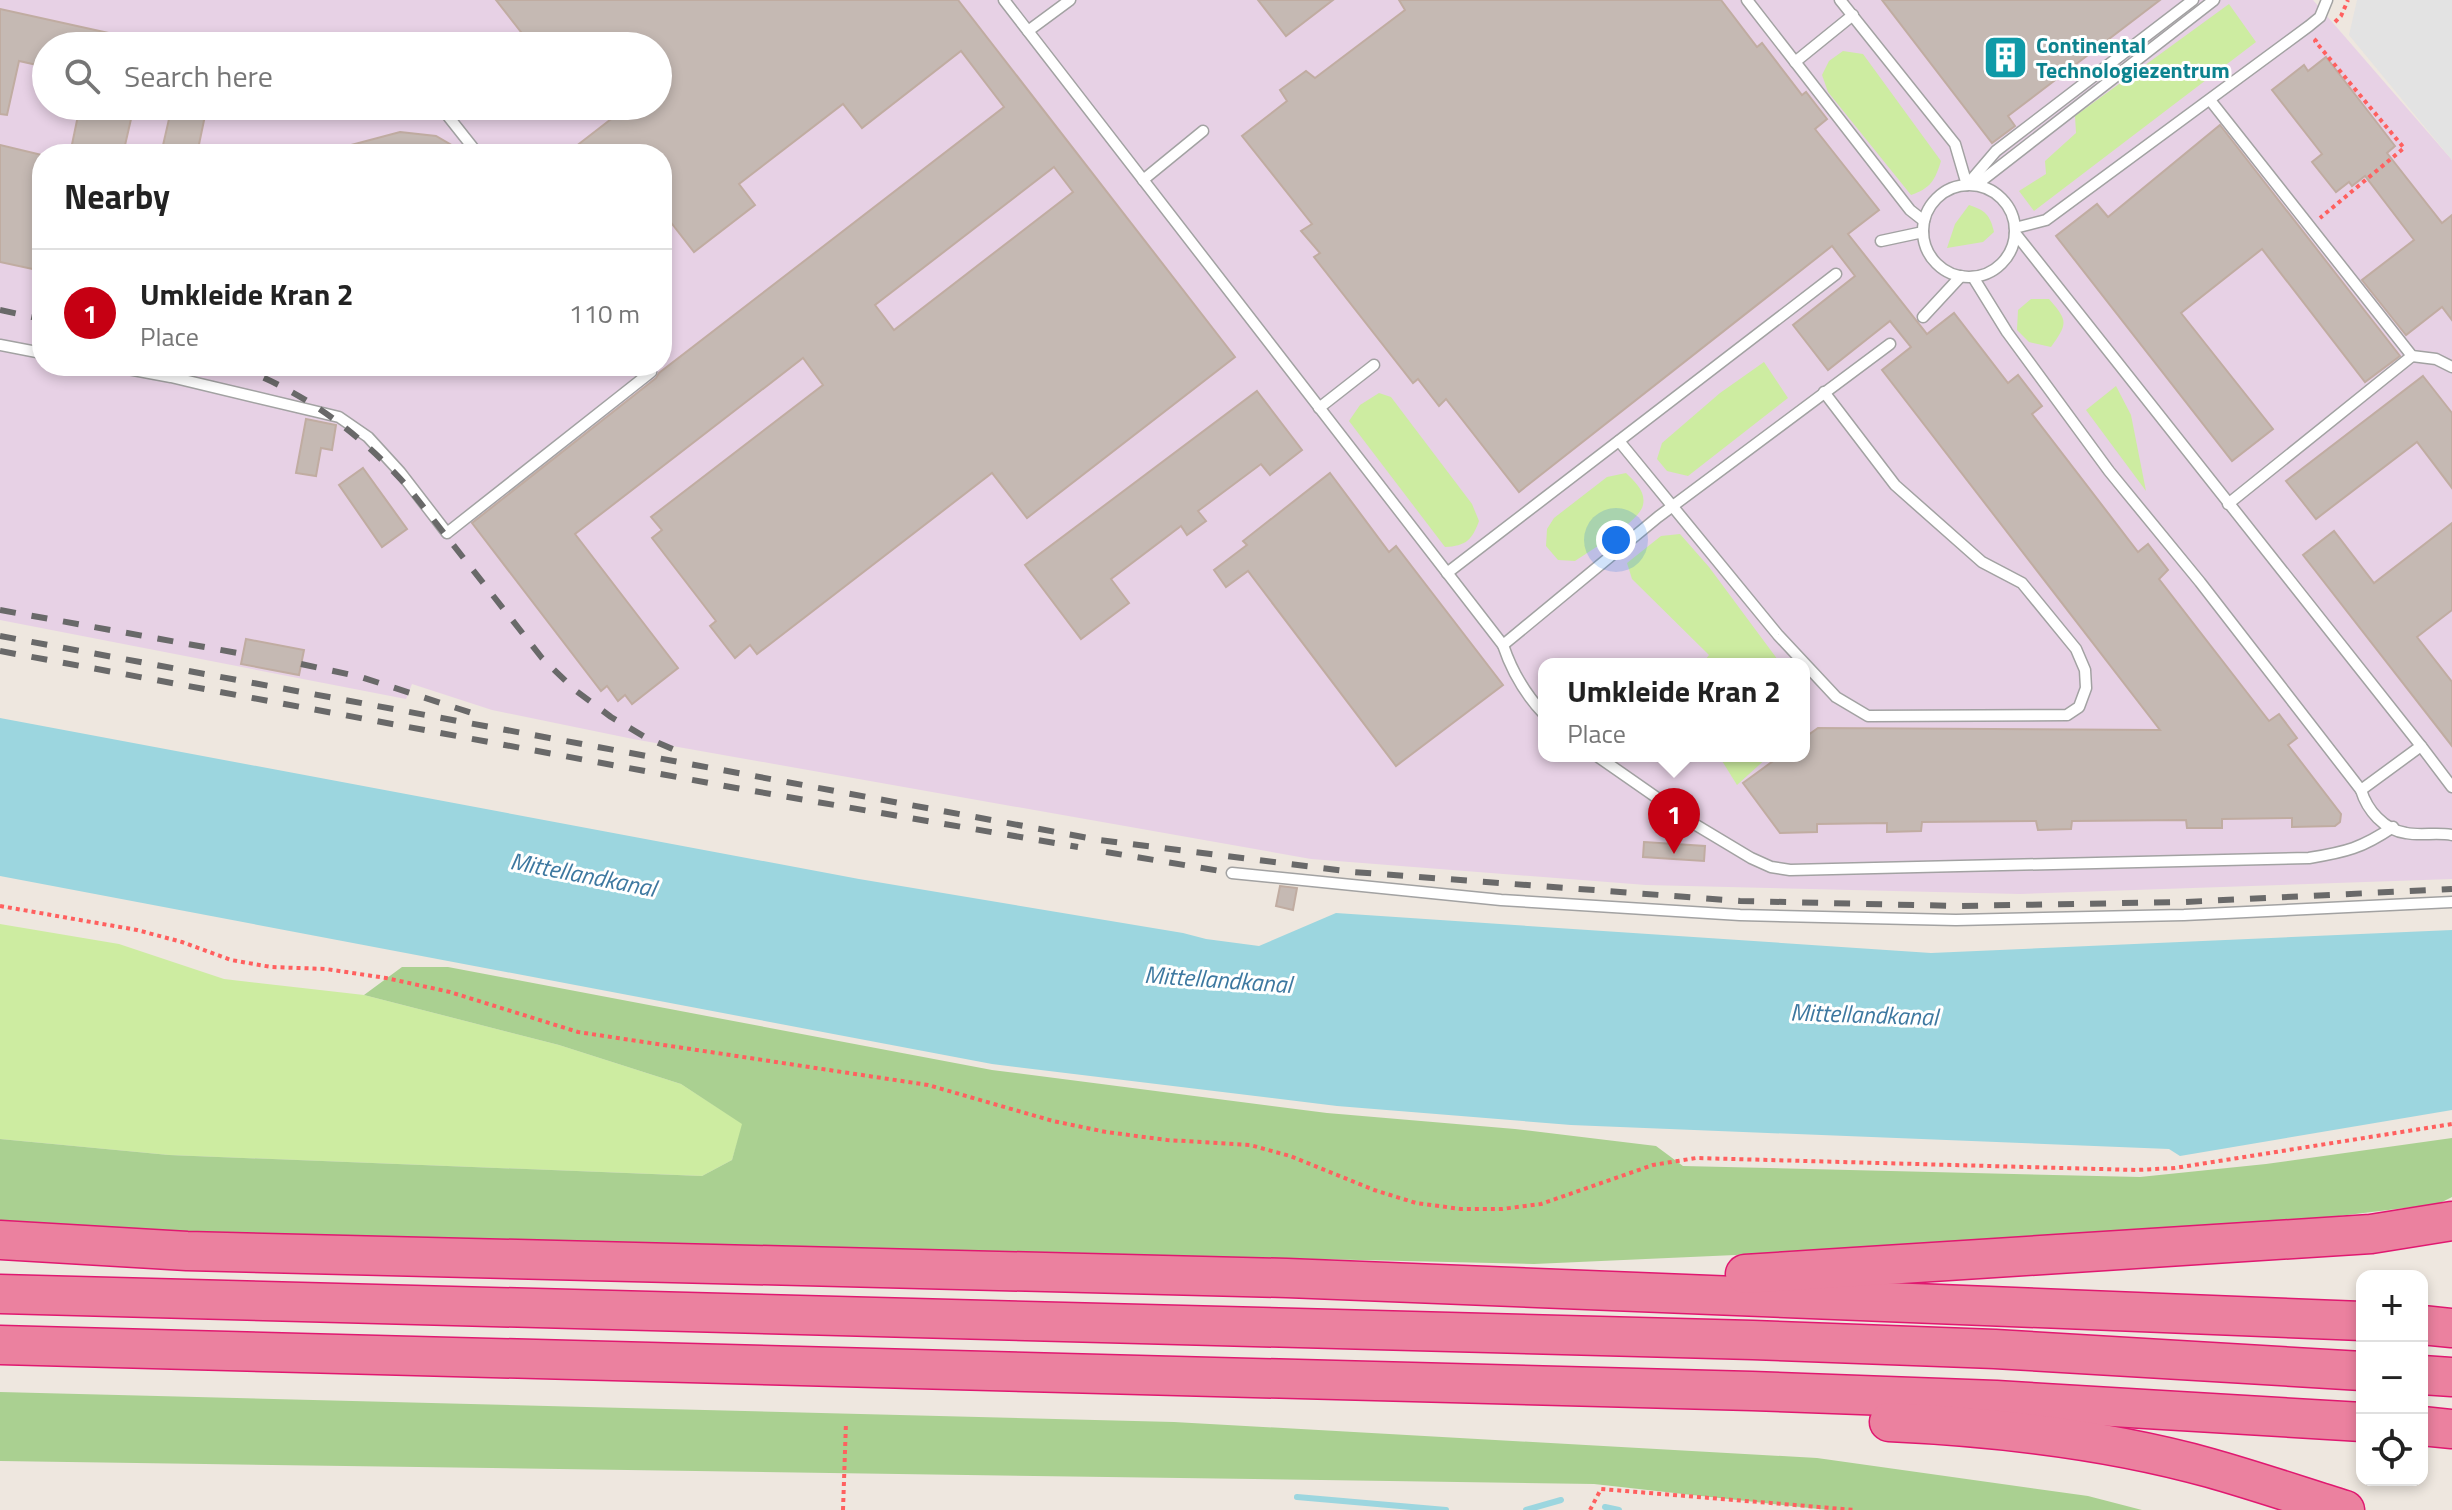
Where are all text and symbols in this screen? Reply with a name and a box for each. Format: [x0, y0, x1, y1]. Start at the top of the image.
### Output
place label: Continental Technologiezentrum [2036, 28, 2230, 87]
search box [32, 32, 672, 120]
building icon: Continental Technologiezentrum [1981, 34, 2029, 82]
text: Search here [124, 53, 273, 99]
icon: search [60, 54, 104, 98]
text: Nearby [64, 170, 170, 222]
text: Umkleide Kran 2 [140, 271, 354, 317]
text: 1 [83, 294, 97, 333]
text: 110 m [569, 294, 640, 333]
text: Place [140, 317, 199, 356]
your location [1596, 520, 1636, 560]
popup [1538, 658, 1810, 762]
text: Umkleide Kran 2 [1567, 668, 1781, 714]
text: Place [1567, 714, 1626, 753]
pin: 1 [1648, 788, 1700, 854]
water label: Mittellandkanal [507, 842, 662, 906]
water label: Mittellandkanal [1143, 956, 1296, 1002]
water label: Mittellandkanal [1790, 993, 1941, 1035]
map controls [2356, 1270, 2428, 1486]
button: + [2356, 1270, 2428, 1342]
button: − [2356, 1342, 2428, 1414]
button: locate [2356, 1414, 2428, 1486]

